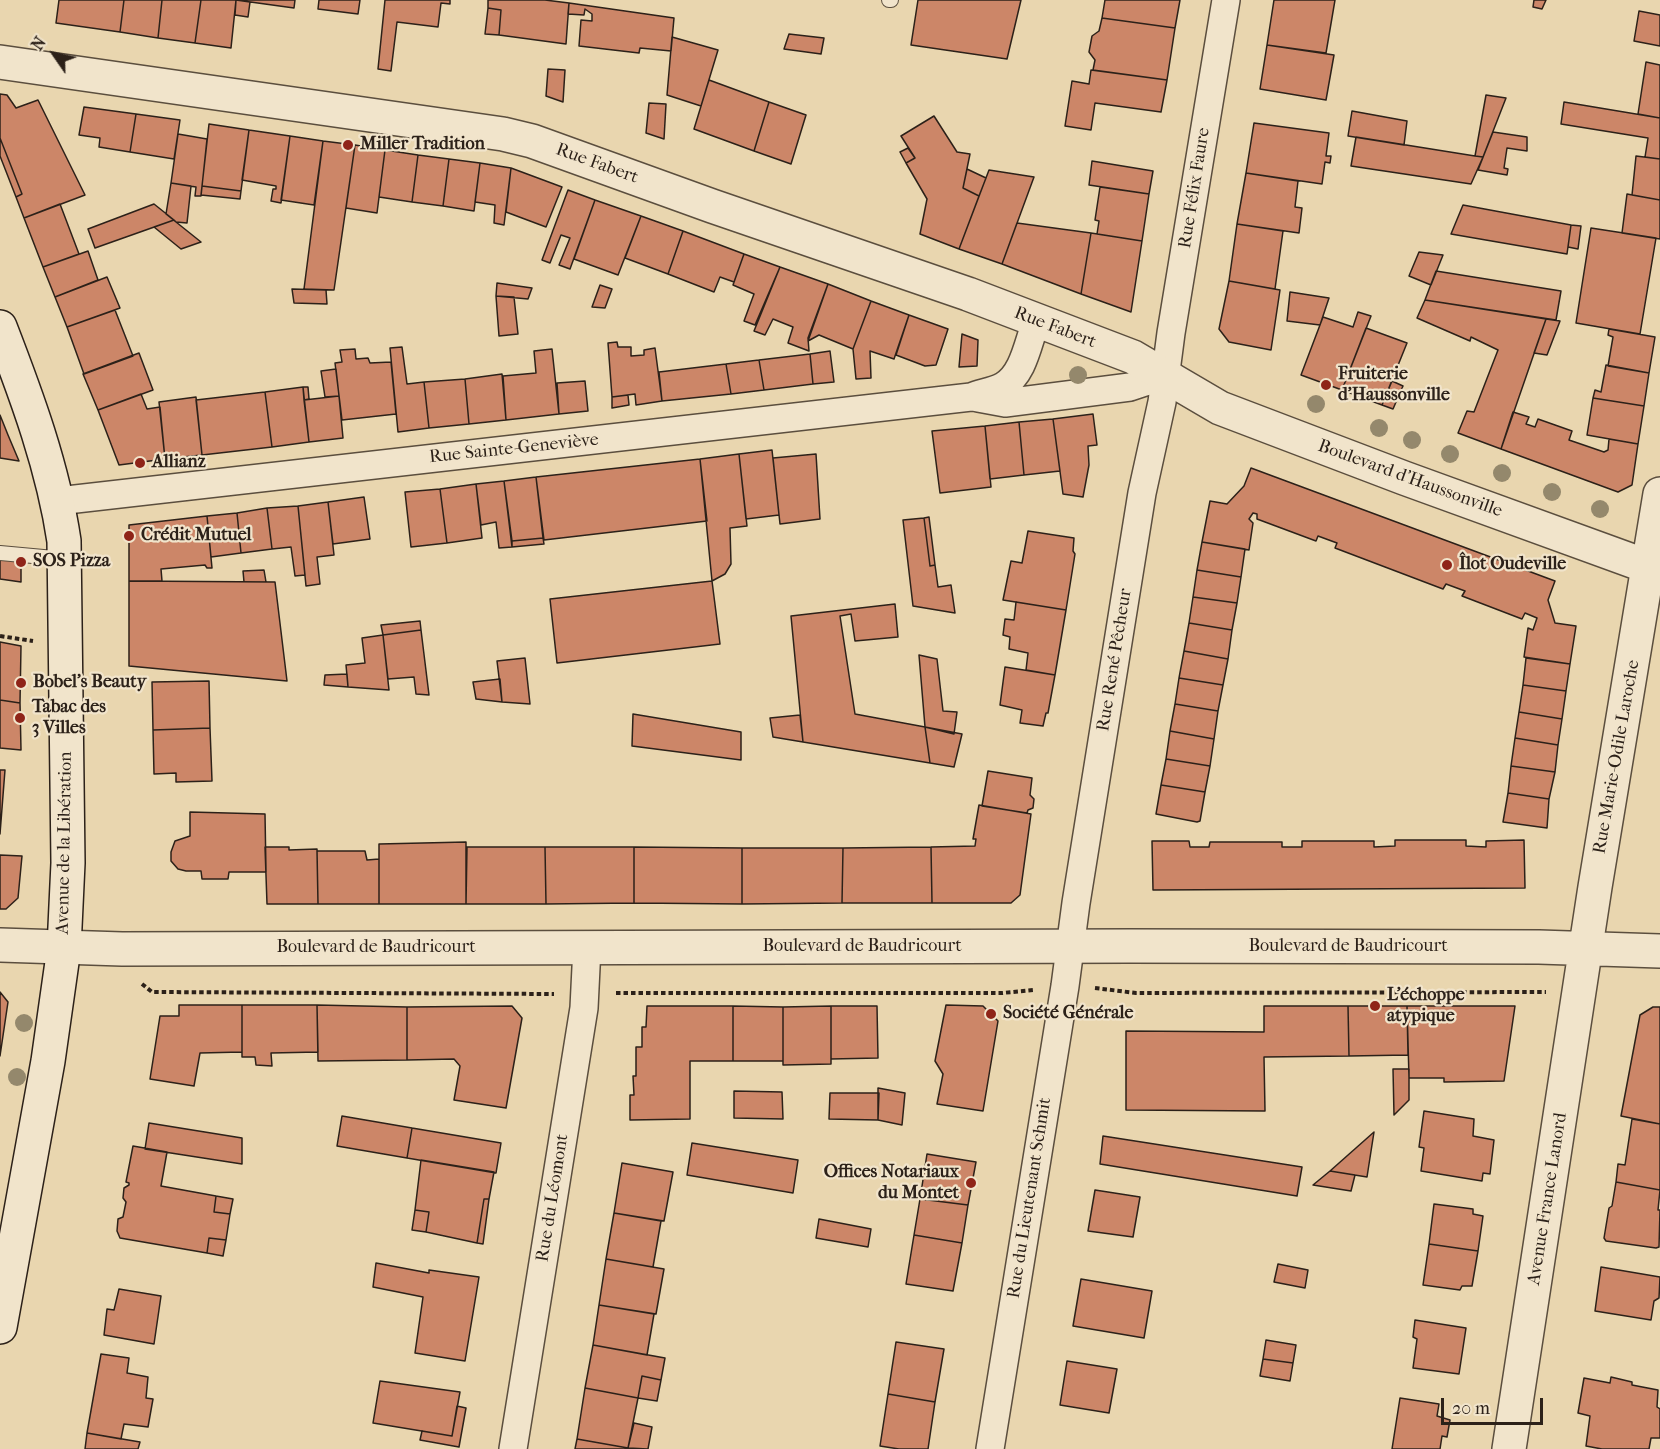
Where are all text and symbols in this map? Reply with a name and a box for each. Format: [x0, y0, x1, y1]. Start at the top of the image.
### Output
north arrow [24, 24, 84, 84]
text: N [27, 33, 50, 54]
street label: Rue Félix Faure [1175, 126, 1215, 250]
place label: Miller Tradition [360, 134, 485, 156]
marker: Miller Tradition [341, 138, 355, 152]
street label: Rue Fabert [553, 139, 641, 189]
street label: Rue Fabert [1011, 303, 1099, 353]
place label: Fruiterie d'Haussonville [1338, 364, 1450, 406]
marker: Fruiterie d'Haussonville [1319, 378, 1333, 392]
street label: Rue Sainte-Geneviève [428, 429, 600, 469]
street label: Boulevard d'Haussonville [1315, 436, 1505, 522]
place label: Allianz [152, 452, 206, 474]
marker: Allianz [133, 456, 147, 470]
place label: Crédit Mutuel [141, 525, 252, 547]
marker: Crédit Mutuel [122, 529, 136, 543]
place label: SOS Pizza [33, 551, 110, 573]
place label: Îlot Oudeville [1459, 554, 1566, 576]
marker: SOS Pizza [14, 555, 28, 569]
marker: Îlot Oudeville [1440, 558, 1454, 572]
street label: Rue René Pêcheur [1093, 587, 1137, 733]
street label: Rue Marie-Odile Laroche [1589, 658, 1645, 856]
place label: Bobel's Beauty [33, 672, 146, 694]
marker: Bobel's Beauty [14, 676, 28, 690]
place label: Tabac des 3 Villes [32, 697, 106, 740]
marker: Tabac des 3 Villes [13, 711, 27, 725]
street label: Avenue de la Libération [53, 751, 77, 935]
street label: Boulevard de Baudricourt [762, 936, 962, 958]
street label: Boulevard de Baudricourt [1248, 936, 1448, 958]
street label: Boulevard de Baudricourt [276, 937, 476, 959]
place label: L'échoppe atypique [1387, 985, 1465, 1028]
marker: L'échoppe atypique [1368, 999, 1382, 1013]
place label: Société Générale [1003, 1003, 1133, 1025]
marker: Société Générale [984, 1007, 998, 1021]
street label: Rue du Lieutenant Schmit [1003, 1096, 1057, 1300]
street label: Avenue France Lanord [1524, 1111, 1572, 1287]
street label: Rue du Léomont [532, 1133, 574, 1263]
place label: Offices Notariaux du Montet [824, 1162, 959, 1204]
marker: Offices Notariaux du Montet [964, 1176, 978, 1190]
scale bar [1444, 1386, 1546, 1424]
text: 20 m [1452, 1398, 1490, 1419]

